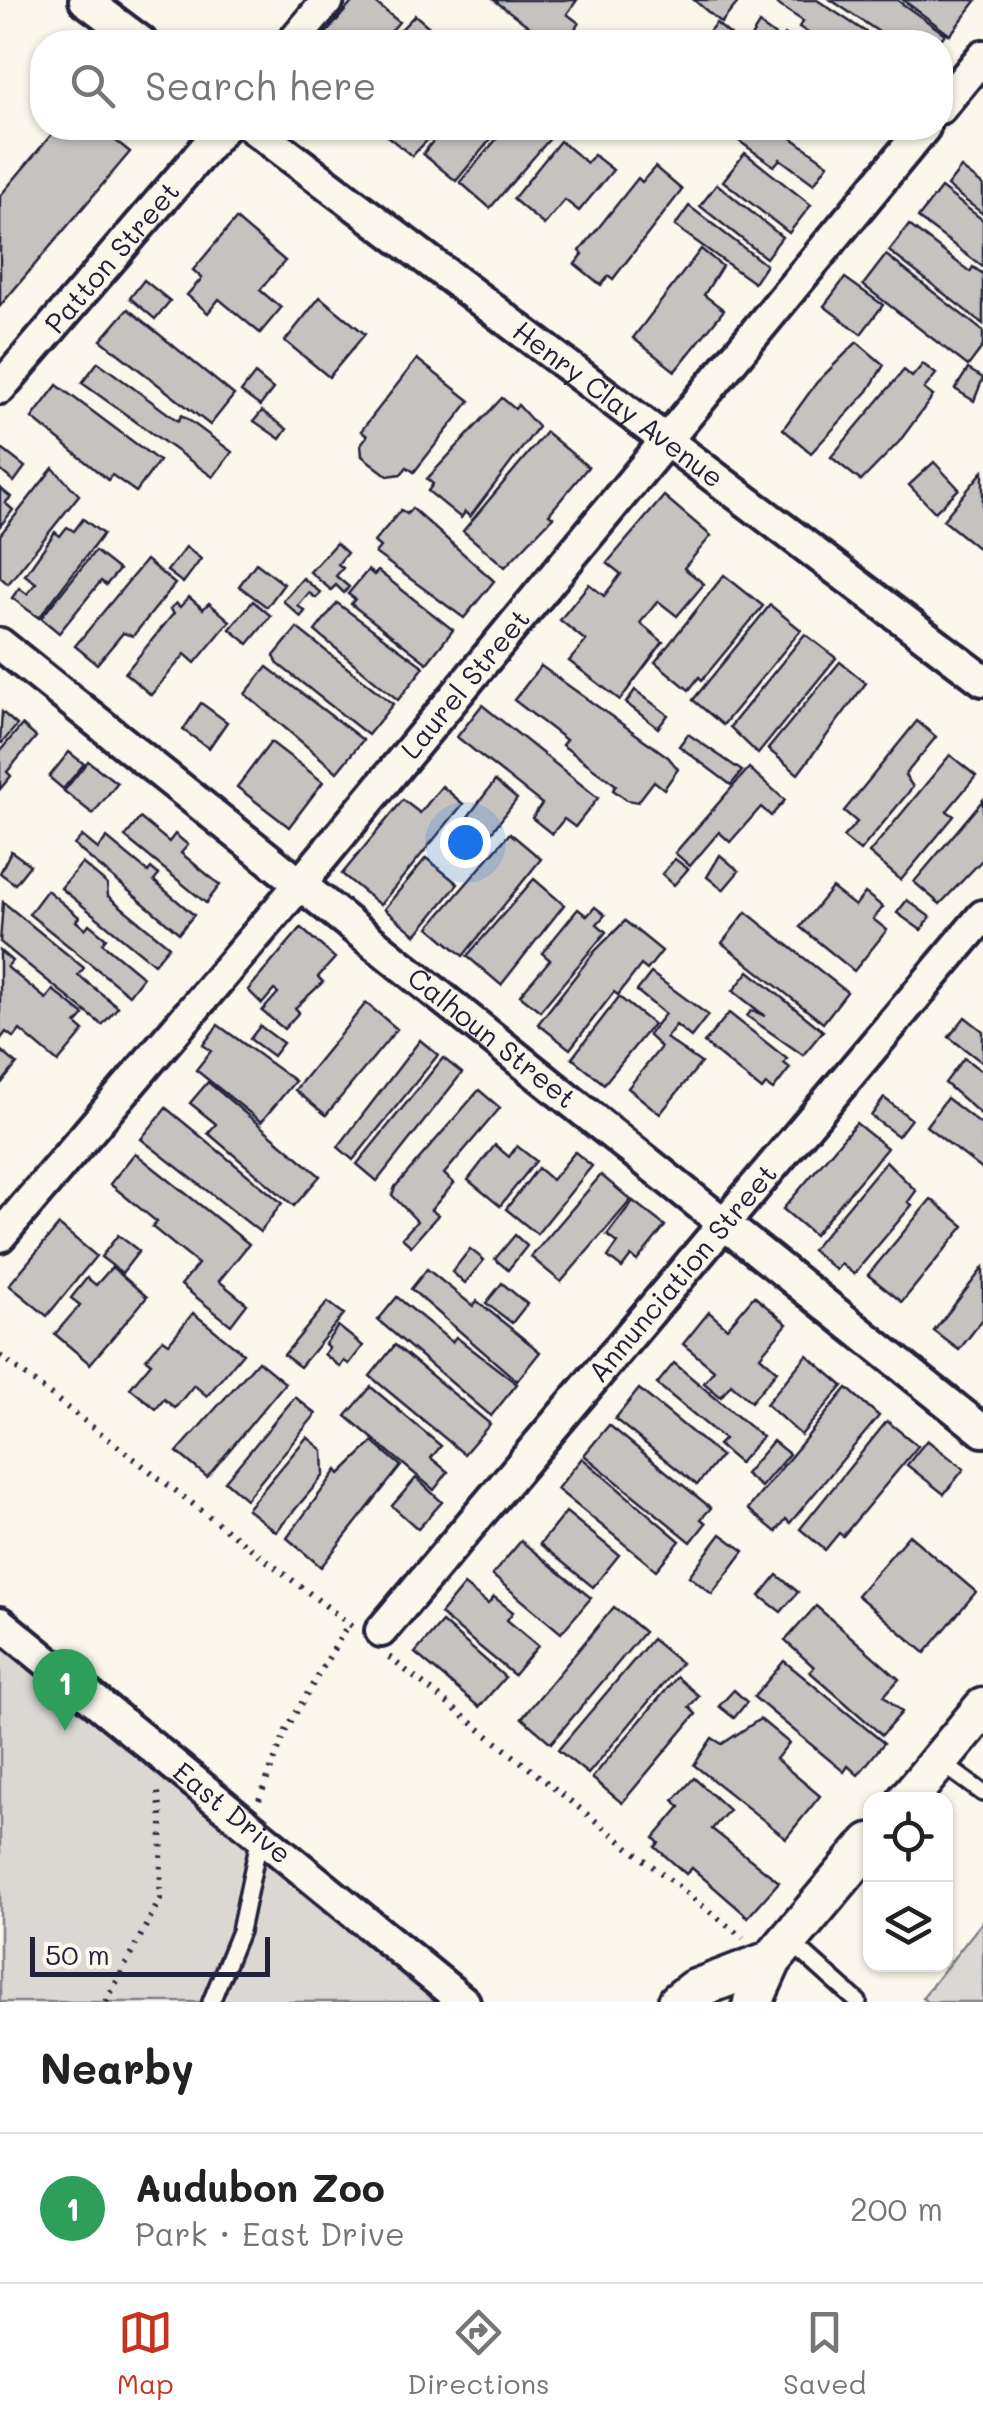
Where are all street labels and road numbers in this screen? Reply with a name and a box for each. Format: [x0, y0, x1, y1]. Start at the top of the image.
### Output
street label: Patton Street [36, 173, 187, 340]
street label: Henry Clay Avenue [506, 312, 732, 495]
street label: Laurel Street [392, 601, 537, 766]
street label: Calhoun Street [401, 959, 584, 1115]
street label: Annunciation Street [579, 1156, 784, 1389]
street label: East Drive [166, 1753, 300, 1871]

